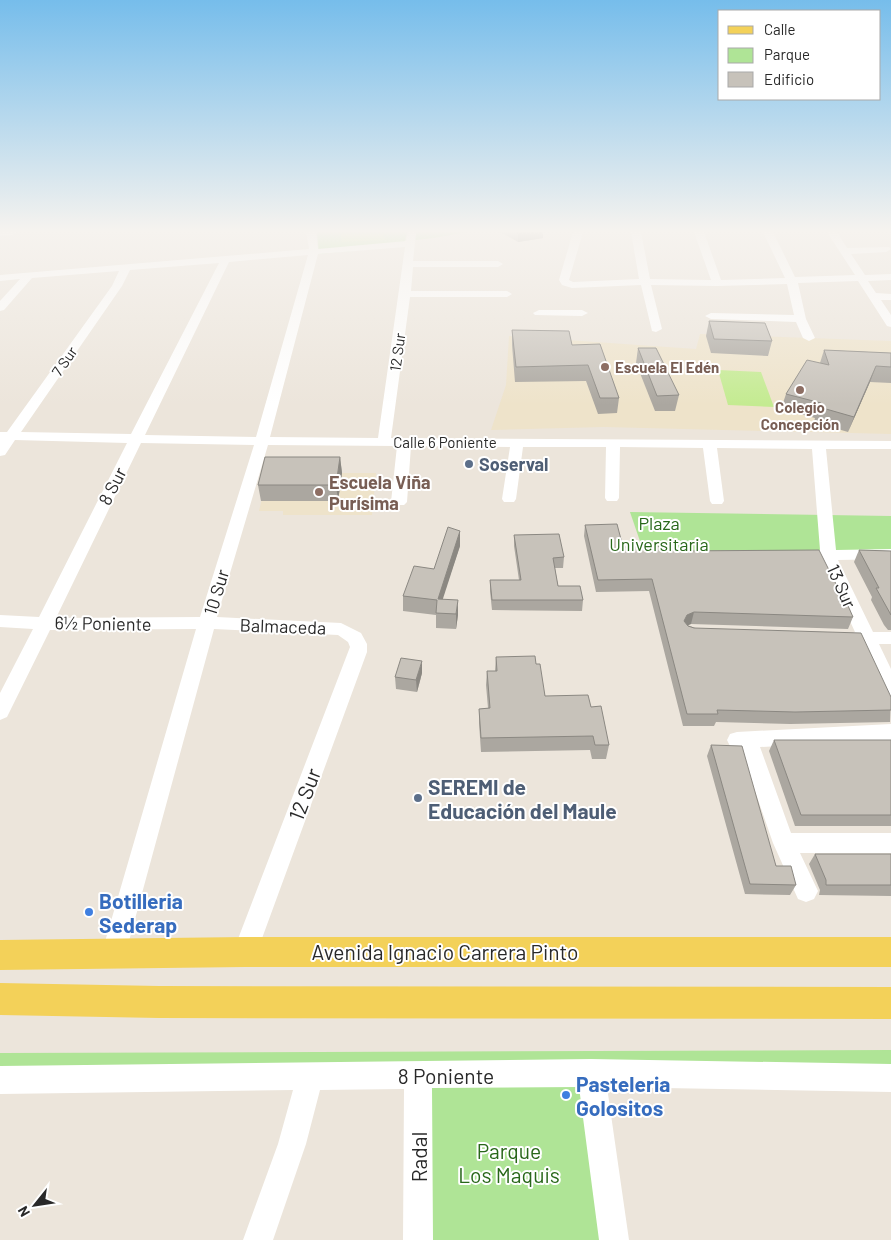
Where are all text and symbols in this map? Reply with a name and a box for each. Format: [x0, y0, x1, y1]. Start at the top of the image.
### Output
legend [718, 10, 881, 100]
text: Calle [764, 20, 796, 38]
text: Parque [764, 45, 810, 63]
text: Edificio [764, 70, 814, 88]
street label: 12 Sur [385, 331, 409, 372]
street label: 7 Sur [47, 342, 81, 379]
place label: Escuela El Edén [615, 358, 719, 376]
marker: Escuela El Edén [599, 361, 611, 373]
marker: Colegio Concepción [794, 384, 806, 396]
place label: Colegio Concepción [761, 398, 839, 433]
street label: Calle 6 Poniente [393, 433, 497, 451]
place label: Soserval [479, 453, 548, 475]
marker: Soserval [463, 458, 475, 470]
street label: 8 Sur [93, 463, 131, 509]
place label: Escuela Viña Purísima [329, 471, 430, 514]
marker: Escuela Viña Purísima [313, 486, 325, 498]
park label: Plaza Universitaria [609, 512, 709, 555]
street label: 13 Sur [823, 561, 862, 612]
street label: 10 Sur [199, 566, 233, 618]
street label: 6½ Poniente [54, 611, 152, 635]
street label: Balmaceda [239, 613, 327, 639]
street label: 12 Sur [283, 764, 325, 824]
place label: SEREMI de Educación del Maule [428, 774, 617, 823]
marker: SEREMI de Educación del Maule [412, 792, 424, 804]
place label: Botilleria Sederap [99, 888, 183, 937]
marker: Botilleria Sederap [83, 906, 95, 918]
street label: Avenida Ignacio Carrera Pinto [312, 939, 578, 964]
street label: 8 Poniente [398, 1063, 494, 1088]
place label: Pasteleria Golositos [576, 1071, 670, 1120]
marker: Pasteleria Golositos [560, 1089, 572, 1101]
street label: Radal [406, 1132, 431, 1182]
park label: Parque Los Maquis [458, 1138, 560, 1187]
north arrow [10, 1180, 60, 1230]
text: N [14, 1203, 33, 1220]

